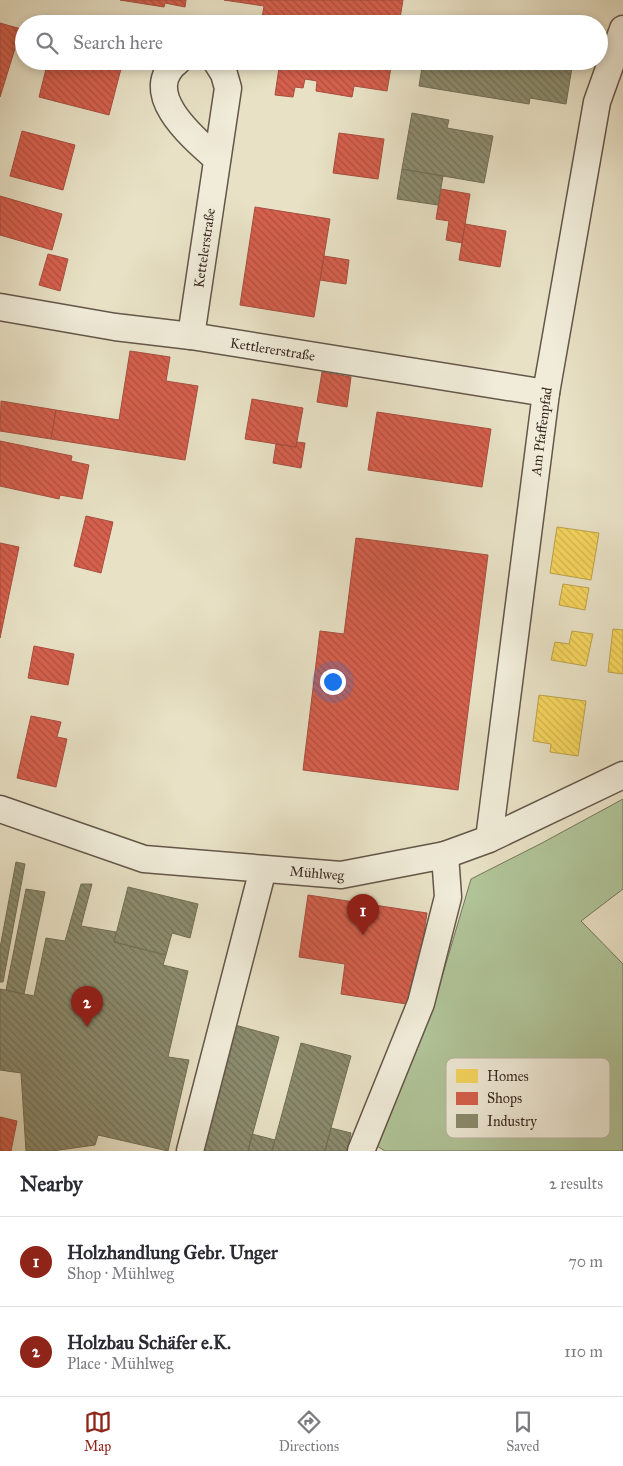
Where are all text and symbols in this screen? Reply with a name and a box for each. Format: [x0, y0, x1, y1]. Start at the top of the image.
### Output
search box [15, 15, 608, 70]
icon: search [33, 29, 61, 57]
text: Search here [73, 31, 163, 54]
street label: Kettelerstraße [190, 207, 219, 289]
street label: Kettlererstraße [229, 334, 317, 364]
street label: Am Pfaffenpfad [527, 386, 555, 478]
your location [320, 669, 346, 695]
street label: Mühlweg [289, 862, 345, 884]
pin: 1 [347, 894, 379, 935]
pin: 2 [71, 986, 103, 1027]
legend [446, 1058, 610, 1138]
text: Homes [487, 1068, 529, 1085]
text: Shops [487, 1090, 522, 1107]
text: Industry [487, 1113, 537, 1130]
text: Nearby [20, 1171, 83, 1197]
text: 2 results [549, 1174, 603, 1193]
text: Holzhandlung Gebr. Unger [67, 1241, 278, 1264]
text: 1 [33, 1252, 39, 1271]
text: 70 m [568, 1252, 603, 1271]
text: Shop · Mühlweg [67, 1264, 174, 1283]
text: Holzbau Schäfer e.K. [67, 1331, 231, 1354]
text: 2 [32, 1342, 40, 1361]
text: 110 m [564, 1342, 603, 1361]
text: Place · Mühlweg [67, 1354, 173, 1373]
tab: Map [84, 1408, 112, 1455]
tab: Directions [279, 1408, 339, 1455]
tab: Saved [506, 1408, 539, 1455]

